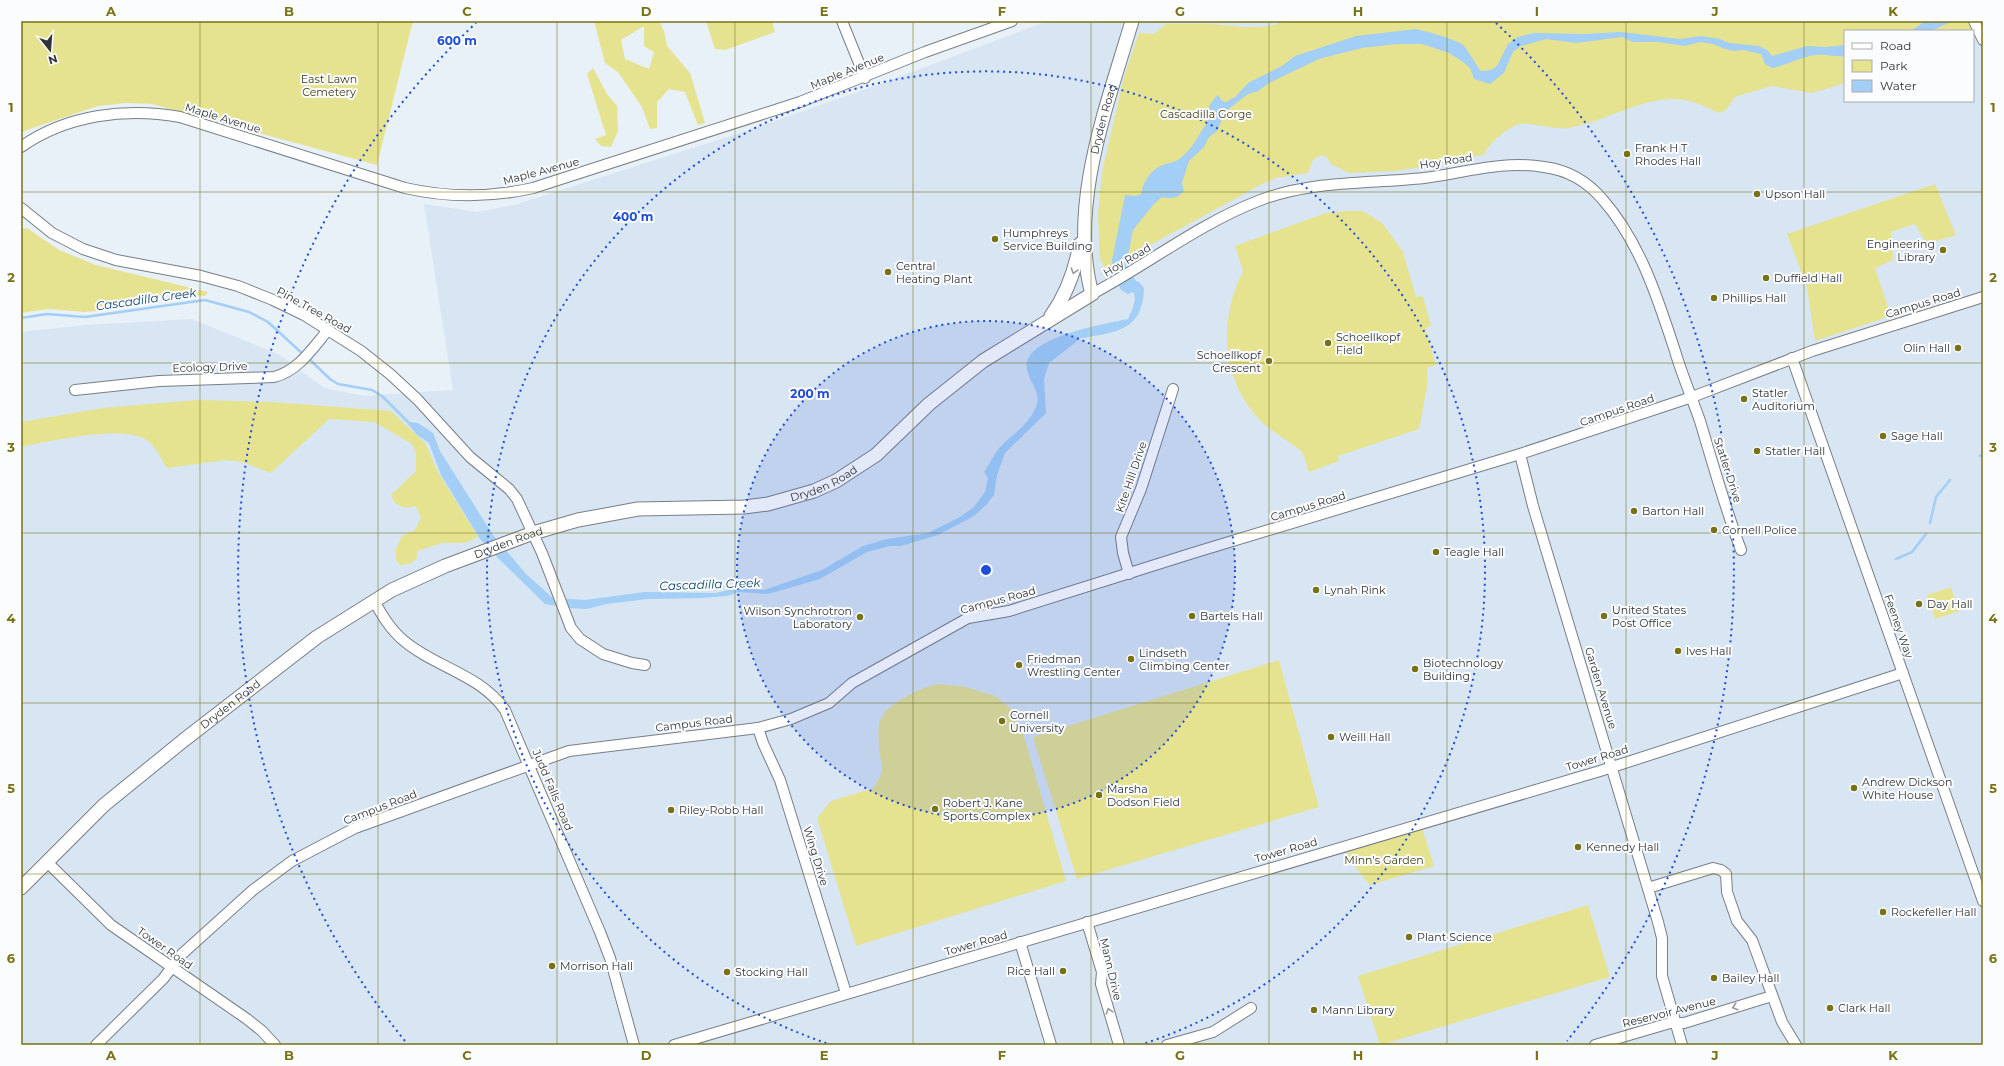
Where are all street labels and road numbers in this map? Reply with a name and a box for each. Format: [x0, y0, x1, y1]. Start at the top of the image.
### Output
street label: Maple Avenue [808, 50, 886, 92]
street label: Dryden Road [1087, 82, 1119, 156]
street label: Maple Avenue [183, 100, 263, 136]
street label: Hoy Road [1419, 150, 1473, 172]
street label: Maple Avenue [501, 154, 581, 188]
street label: Hoy Road [1101, 240, 1153, 280]
street label: Pine Tree Road [274, 284, 354, 336]
street label: Campus Road [1884, 285, 1962, 321]
street label: Ecology Drive [172, 359, 248, 375]
street label: Campus Road [1578, 391, 1656, 429]
street label: Statler Drive [1711, 436, 1745, 505]
street label: Kite Hill Drive [1112, 439, 1150, 514]
street label: Dryden Road [789, 462, 860, 504]
street label: Campus Road [1269, 488, 1347, 524]
street label: Dryden Road [472, 524, 544, 562]
street label: Campus Road [959, 583, 1037, 617]
street label: Feeney Way [1882, 592, 1916, 660]
street label: Garden Avenue [1582, 645, 1620, 731]
street label: Dryden Road [197, 676, 263, 732]
street label: Campus Road [655, 711, 733, 735]
street label: Tower Road [1564, 742, 1630, 774]
street label: Judd Falls Road [529, 746, 576, 833]
street label: Campus Road [341, 787, 419, 827]
street label: Wing Drive [800, 824, 832, 888]
street label: Tower Road [1253, 834, 1319, 866]
street label: Tower Road [135, 924, 195, 972]
street label: Tower Road [943, 927, 1009, 959]
street label: Mann Drive [1097, 936, 1125, 1002]
street label: Reservoir Avenue [1621, 994, 1717, 1030]

